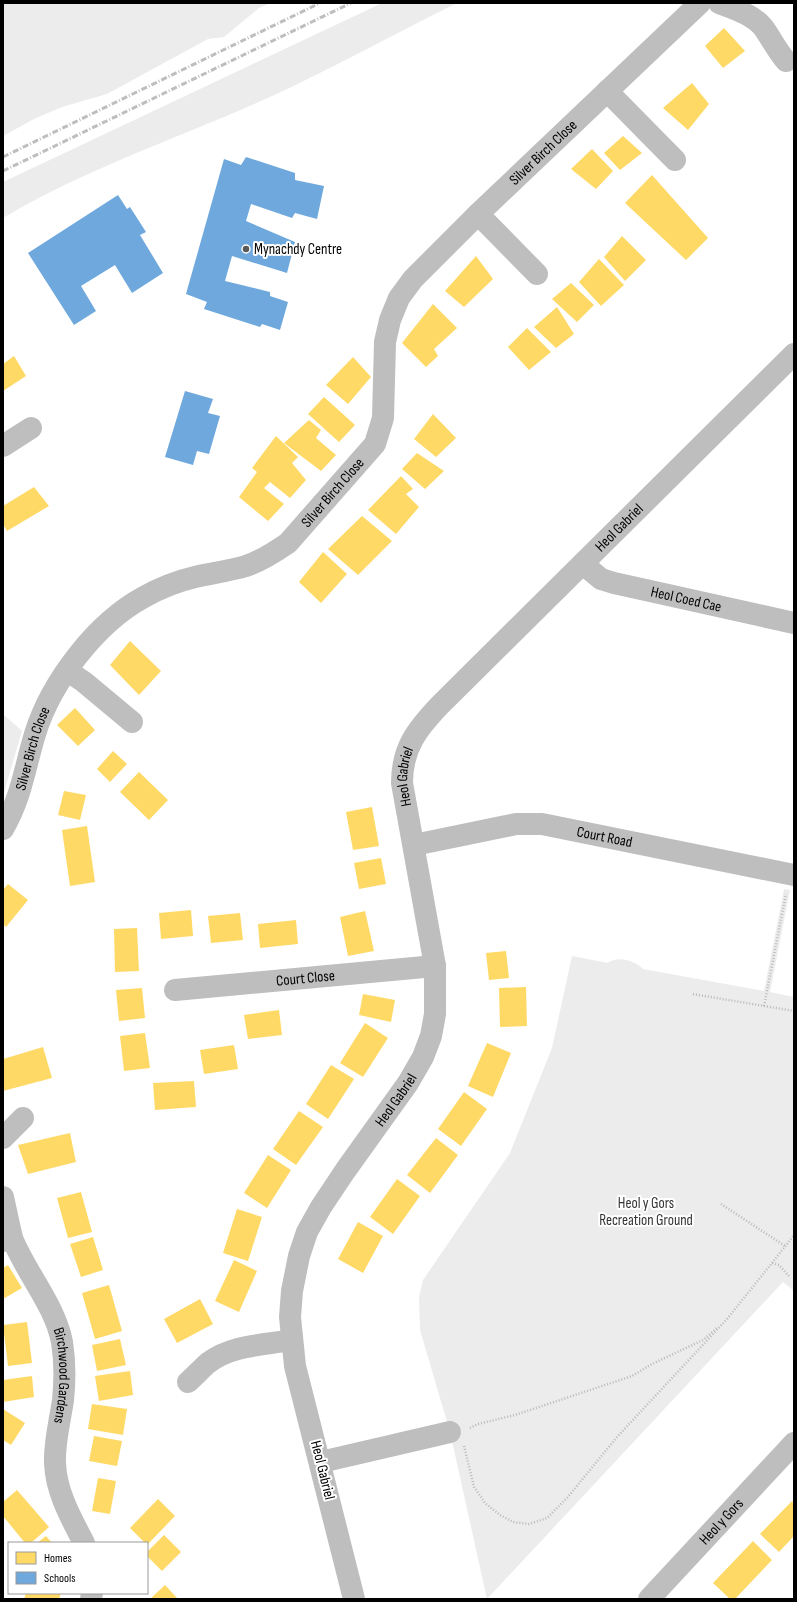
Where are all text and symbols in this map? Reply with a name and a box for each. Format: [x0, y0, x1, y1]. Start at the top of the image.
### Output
street label: Silver Birch Close [505, 116, 581, 189]
place label: Mynachdy Centre [254, 240, 342, 259]
marker: Mynachdy Centre [241, 244, 251, 254]
street label: Silver Birch Close [297, 454, 369, 531]
street label: Heol Gabriel [591, 500, 647, 556]
street label: Heol Coed Cae [649, 582, 723, 617]
street label: Silver Birch Close [11, 704, 54, 793]
street label: Heol Gabriel [393, 744, 418, 808]
street label: Court Road [575, 822, 634, 852]
street label: Court Close [275, 966, 336, 991]
street label: Heol Gabriel [371, 1070, 421, 1130]
park label: Heol y Gors Recreation Ground [599, 1194, 693, 1230]
street label: Birchwood Gardens [49, 1325, 73, 1425]
street label: Heol Gabriel [306, 1439, 339, 1502]
street label: Heol y Gors [695, 1495, 748, 1549]
legend [8, 1542, 148, 1594]
text: Homes [44, 1551, 72, 1566]
text: Schools [44, 1571, 76, 1586]

